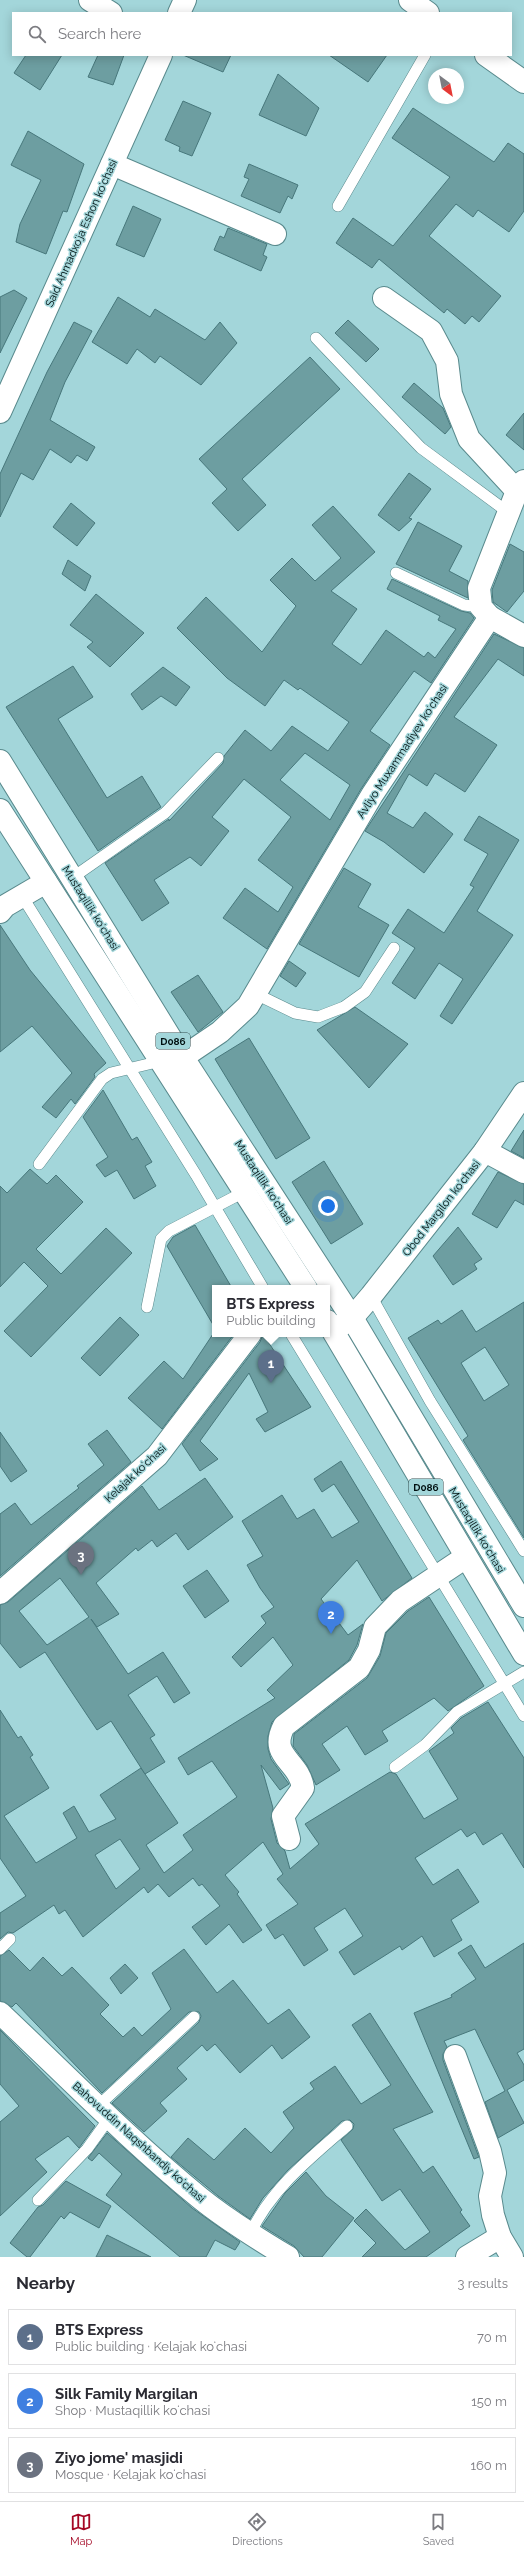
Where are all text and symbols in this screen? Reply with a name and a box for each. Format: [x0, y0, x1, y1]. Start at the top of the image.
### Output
search box [12, 12, 512, 56]
icon: search [26, 23, 48, 45]
text: Search here [58, 25, 141, 43]
north arrow [428, 68, 464, 104]
street label: Said Ahmadxoʻja Eshon koʻchasi [43, 157, 120, 309]
street label: Avliyo Muxammadiyev koʻchasi [354, 682, 451, 821]
street label: Mustaqillik koʻchasi [59, 864, 122, 953]
road number: D086 [156, 1033, 190, 1049]
street label: Mustaqillik koʻchasi [232, 1138, 296, 1227]
street label: Obod Margilon koʻchasi [400, 1158, 483, 1259]
your location [318, 1196, 338, 1216]
popup [212, 1285, 330, 1337]
text: BTS Express [226, 1295, 315, 1313]
text: Public building [226, 1313, 316, 1328]
pin: 1 [258, 1350, 284, 1383]
street label: Kelajak koʻchasi [102, 1442, 169, 1505]
road number: D086 [409, 1479, 443, 1495]
street label: Mustaqillik koʻchasi [446, 1485, 507, 1575]
pin: 3 [68, 1542, 94, 1575]
pin: 2 [318, 1601, 344, 1634]
street label: Bahovuddin Naqshbandiy koʻchasi [70, 2079, 208, 2205]
text: Nearby [16, 2273, 75, 2293]
text: 3 results [458, 2276, 508, 2291]
text: BTS Express [55, 2321, 143, 2339]
text: 1 [27, 2330, 33, 2345]
text: 70 m [477, 2330, 507, 2345]
text: Public building · Kelajak koʻchasi [55, 2339, 247, 2354]
text: Silk Family Margilan [55, 2385, 198, 2403]
text: 2 [26, 2394, 34, 2409]
text: 150 m [471, 2394, 507, 2409]
text: Shop · Mustaqillik koʻchasi [55, 2403, 210, 2418]
text: Ziyo jome' masjidi [55, 2449, 183, 2467]
text: 3 [26, 2458, 34, 2473]
text: 160 m [470, 2458, 507, 2473]
text: Mosque · Kelajak koʻchasi [55, 2467, 206, 2482]
tab: Map [70, 2511, 92, 2548]
tab: Directions [232, 2511, 283, 2548]
tab: Saved [423, 2511, 454, 2548]

